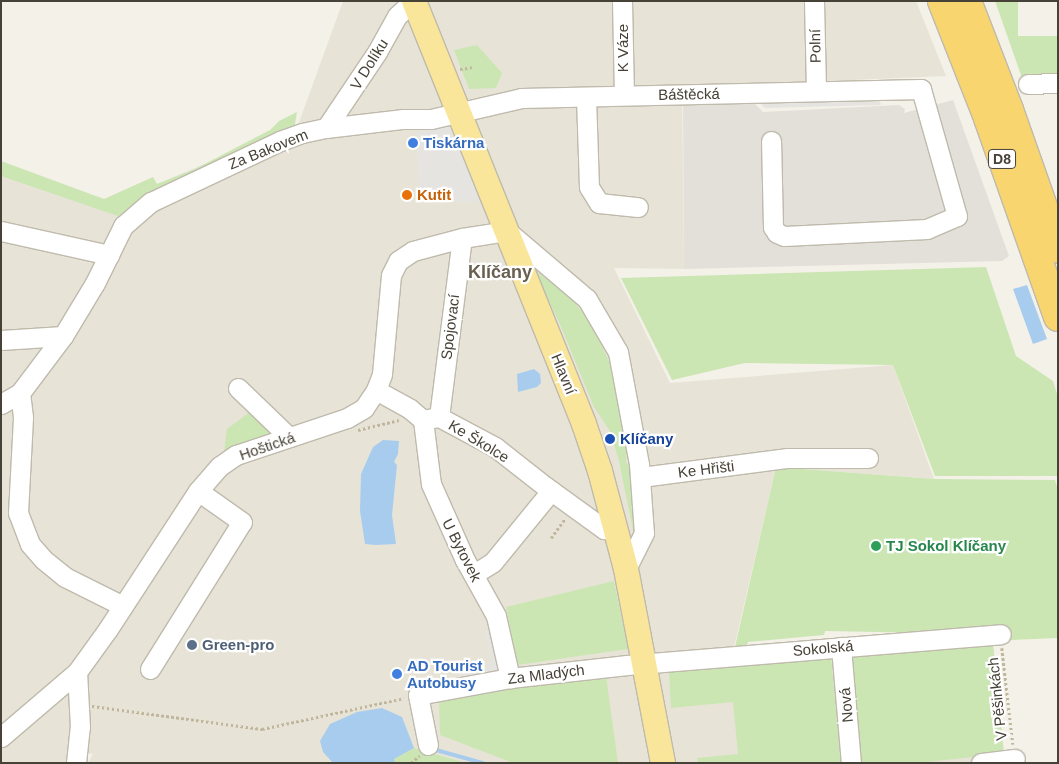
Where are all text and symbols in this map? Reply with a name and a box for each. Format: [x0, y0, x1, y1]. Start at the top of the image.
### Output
street label: K Váze [614, 24, 632, 72]
street label: Polní [806, 29, 824, 63]
street label: V Dolíku [346, 35, 392, 93]
street label: Báštěcká [658, 84, 720, 104]
street label: Za Bakovem [226, 125, 310, 173]
place label: Tiskárna [423, 134, 484, 152]
marker: Tiskárna [407, 137, 419, 149]
road number: D8 [987, 148, 1017, 170]
place label: Kutit [417, 186, 451, 204]
marker: Kutit [401, 189, 413, 201]
district label: Klíčany [468, 261, 532, 283]
street label: Spojovací [437, 293, 463, 361]
street label: Hlavní [548, 351, 580, 397]
street label: Ke Školce [445, 416, 513, 466]
street label: Hoštická [237, 428, 297, 464]
place label: Klíčany [620, 430, 673, 448]
marker: Klíčany [604, 433, 616, 445]
street label: Ke Hřišti [677, 457, 735, 481]
street label: U Bytovek [438, 515, 486, 585]
place label: TJ Sokol Klíčany [886, 537, 1006, 555]
marker: TJ Sokol Klíčany [870, 540, 882, 552]
place label: Green-pro [202, 636, 275, 654]
street label: Sokolská [792, 636, 854, 660]
marker: Green-pro [186, 639, 198, 651]
place label: AD Tourist Autobusy [407, 656, 483, 691]
street label: V Pěšinkách [984, 657, 1010, 741]
street label: Za Mladých [506, 660, 586, 688]
marker: AD Tourist Autobusy [391, 668, 403, 680]
street label: Nová [836, 687, 856, 723]

